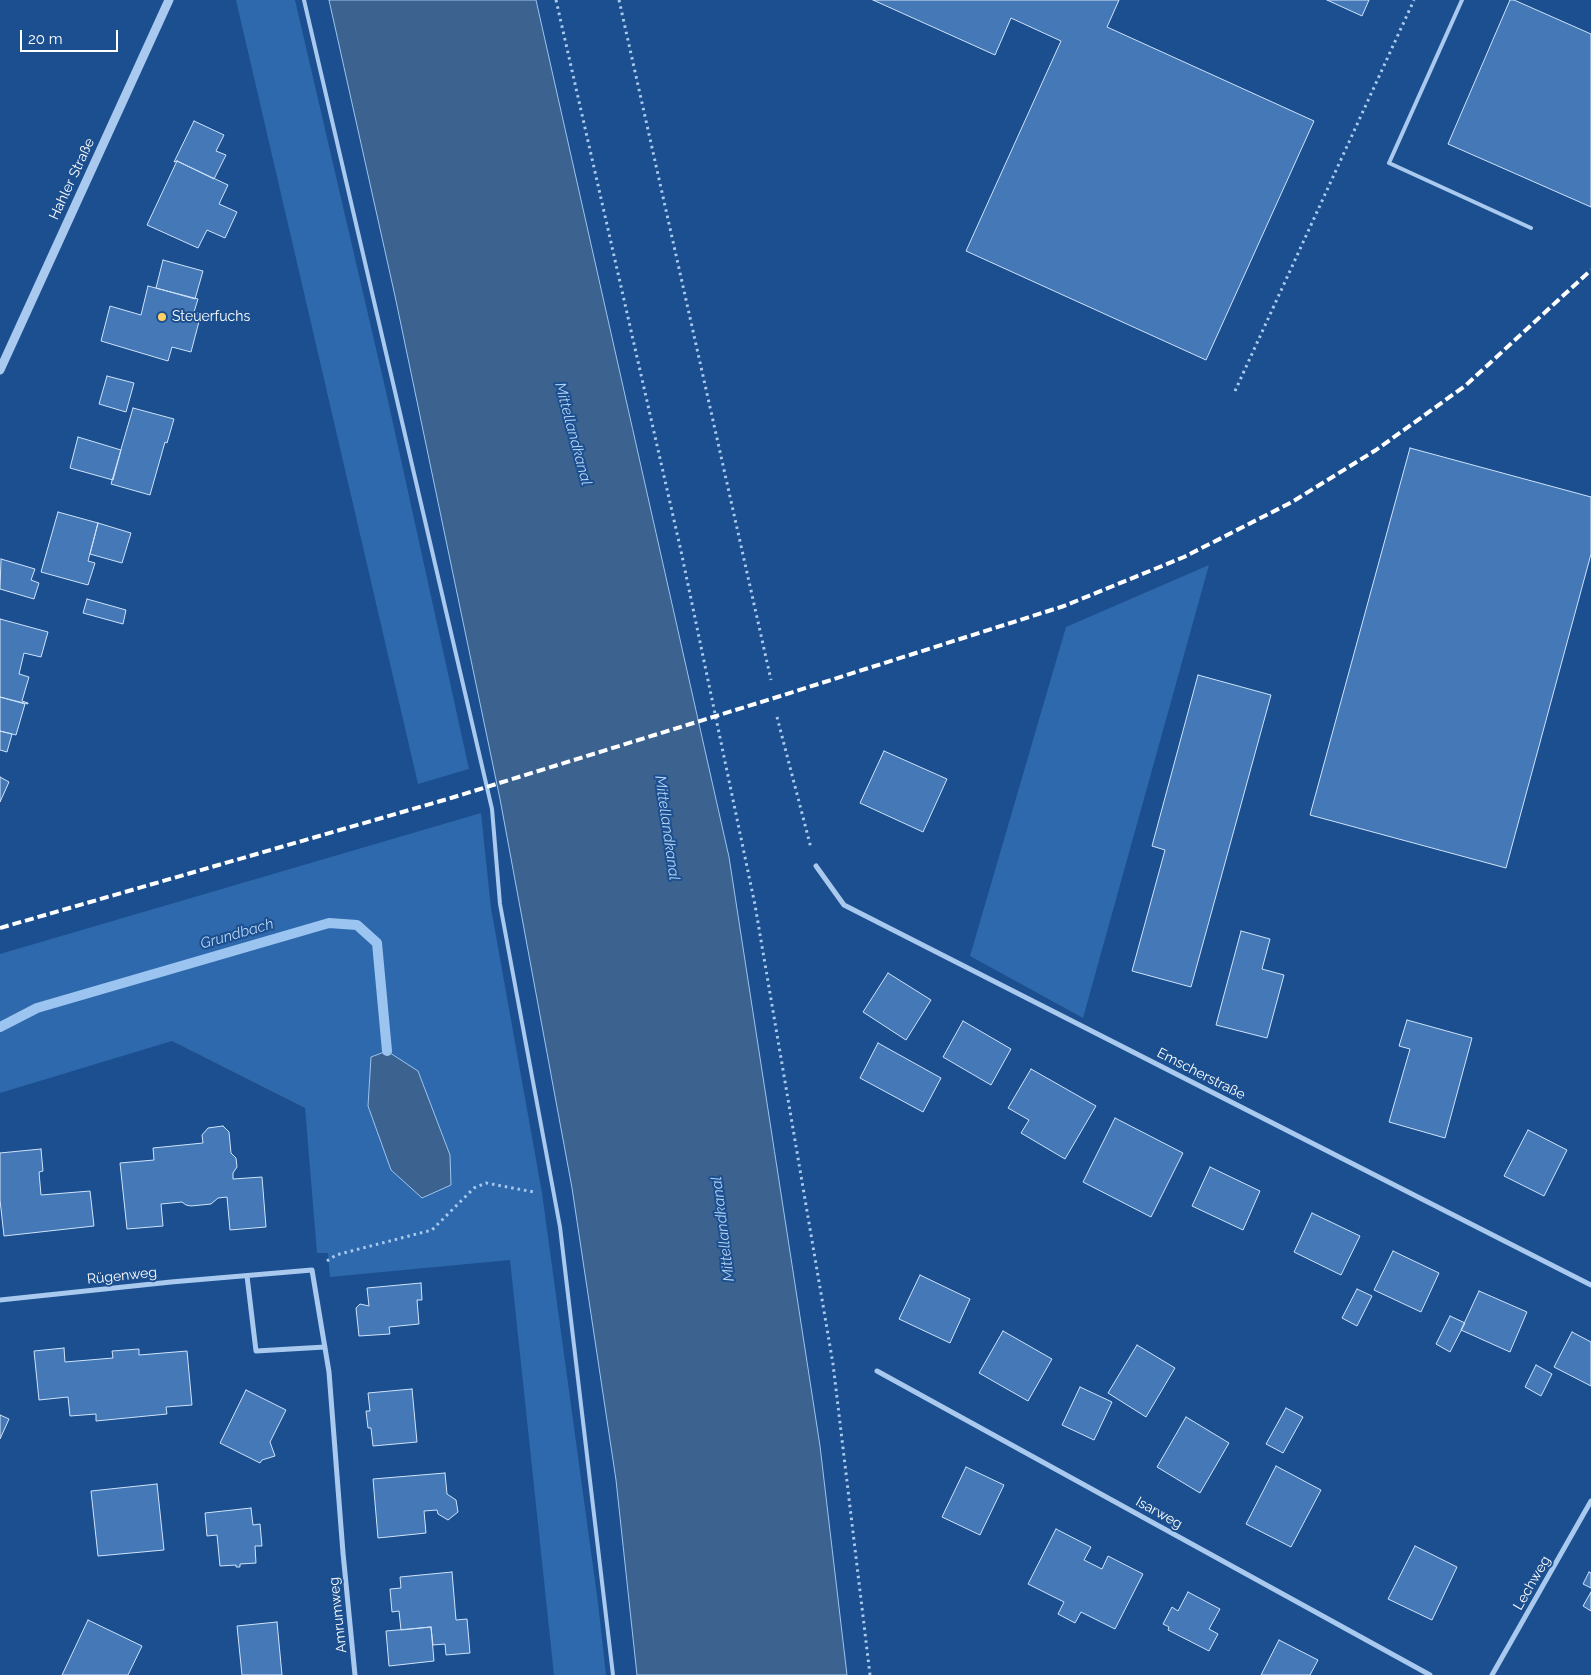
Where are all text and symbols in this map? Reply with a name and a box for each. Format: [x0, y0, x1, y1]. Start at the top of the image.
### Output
scale bar [22, 20, 120, 52]
text: 20 m [28, 30, 63, 48]
street label: Hahler Straße [46, 136, 98, 222]
place label: Steuerfuchs [172, 309, 250, 325]
marker: Steuerfuchs [156, 311, 168, 323]
water label: Mittellandkanal [551, 381, 595, 487]
water label: Mittellandkanal [651, 774, 683, 882]
water label: Grundbach [198, 915, 276, 953]
street label: Emscherstraße [1154, 1045, 1248, 1103]
water label: Mittellandkanal [708, 1175, 738, 1283]
street label: Rügenweg [86, 1264, 158, 1288]
street label: Isarweg [1133, 1493, 1185, 1533]
street label: Lechweg [1510, 1553, 1554, 1613]
street label: Amrumweg [326, 1576, 350, 1654]

